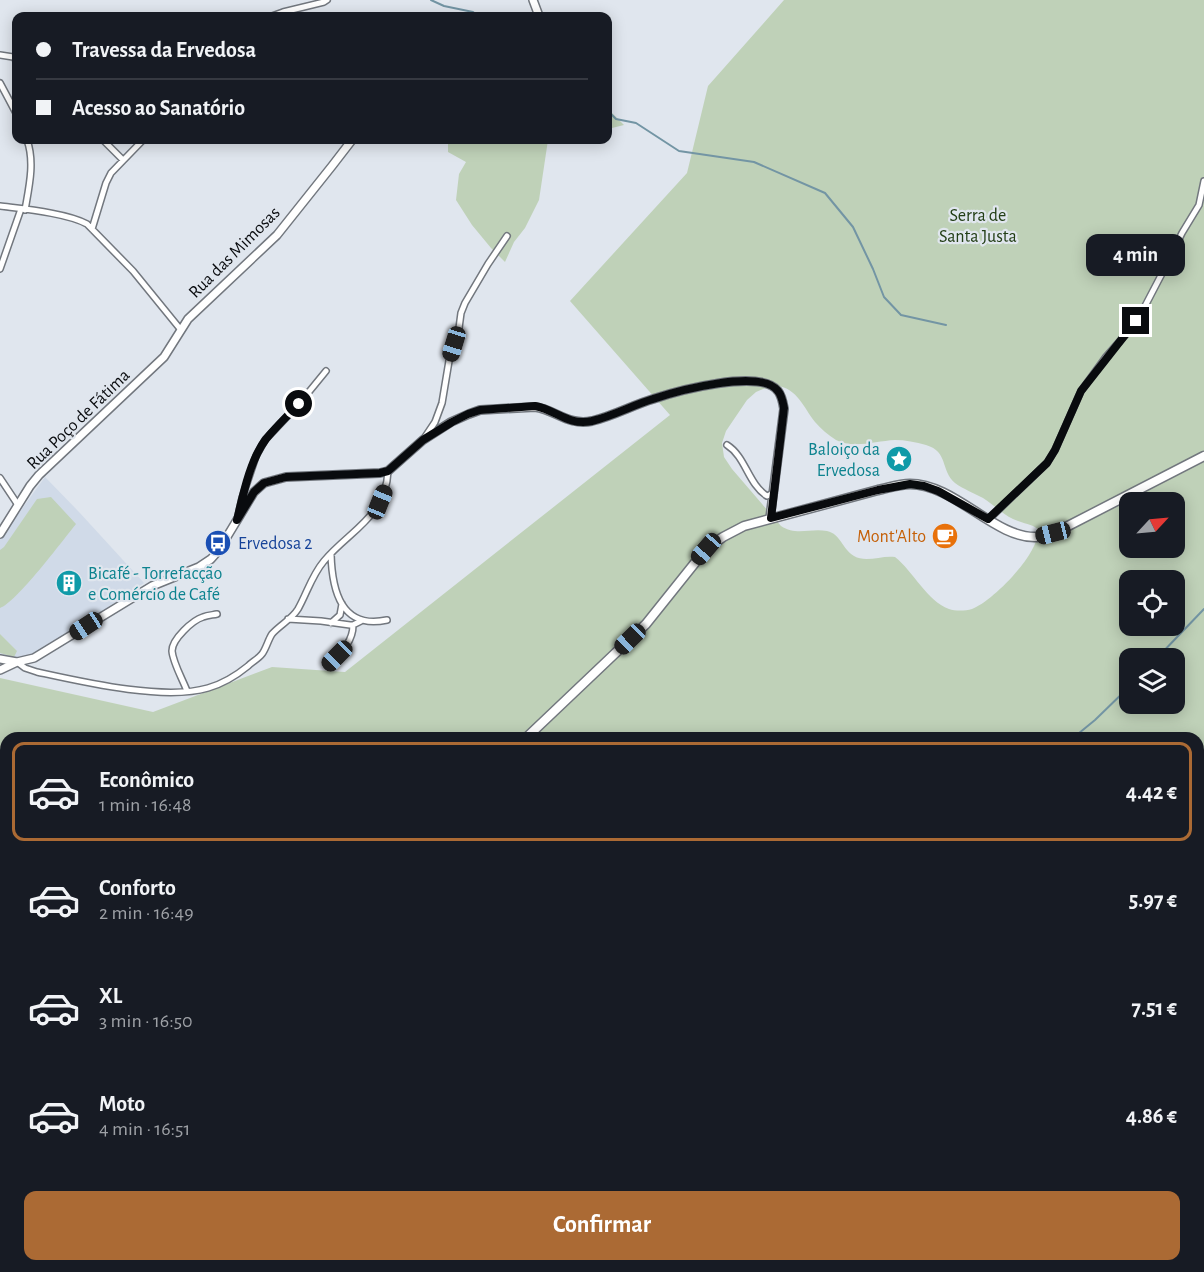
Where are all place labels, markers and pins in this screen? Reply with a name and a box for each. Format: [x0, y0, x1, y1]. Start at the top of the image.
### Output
place label: Baloiço da Ervedosa [808, 441, 880, 480]
place icon: Baloiço da Ervedosa [884, 444, 914, 474]
cafe icon: Mont'Alto [930, 521, 960, 551]
bus stop icon: Ervedosa 2 [203, 528, 233, 558]
place label: Mont'Alto [857, 528, 926, 546]
place label: Ervedosa 2 [238, 535, 312, 553]
place label: Bicafé - Torrefacção e Comércio de Café [88, 565, 223, 604]
building icon: Bicafé - Torrefacção e Comércio de Café [54, 568, 84, 598]

